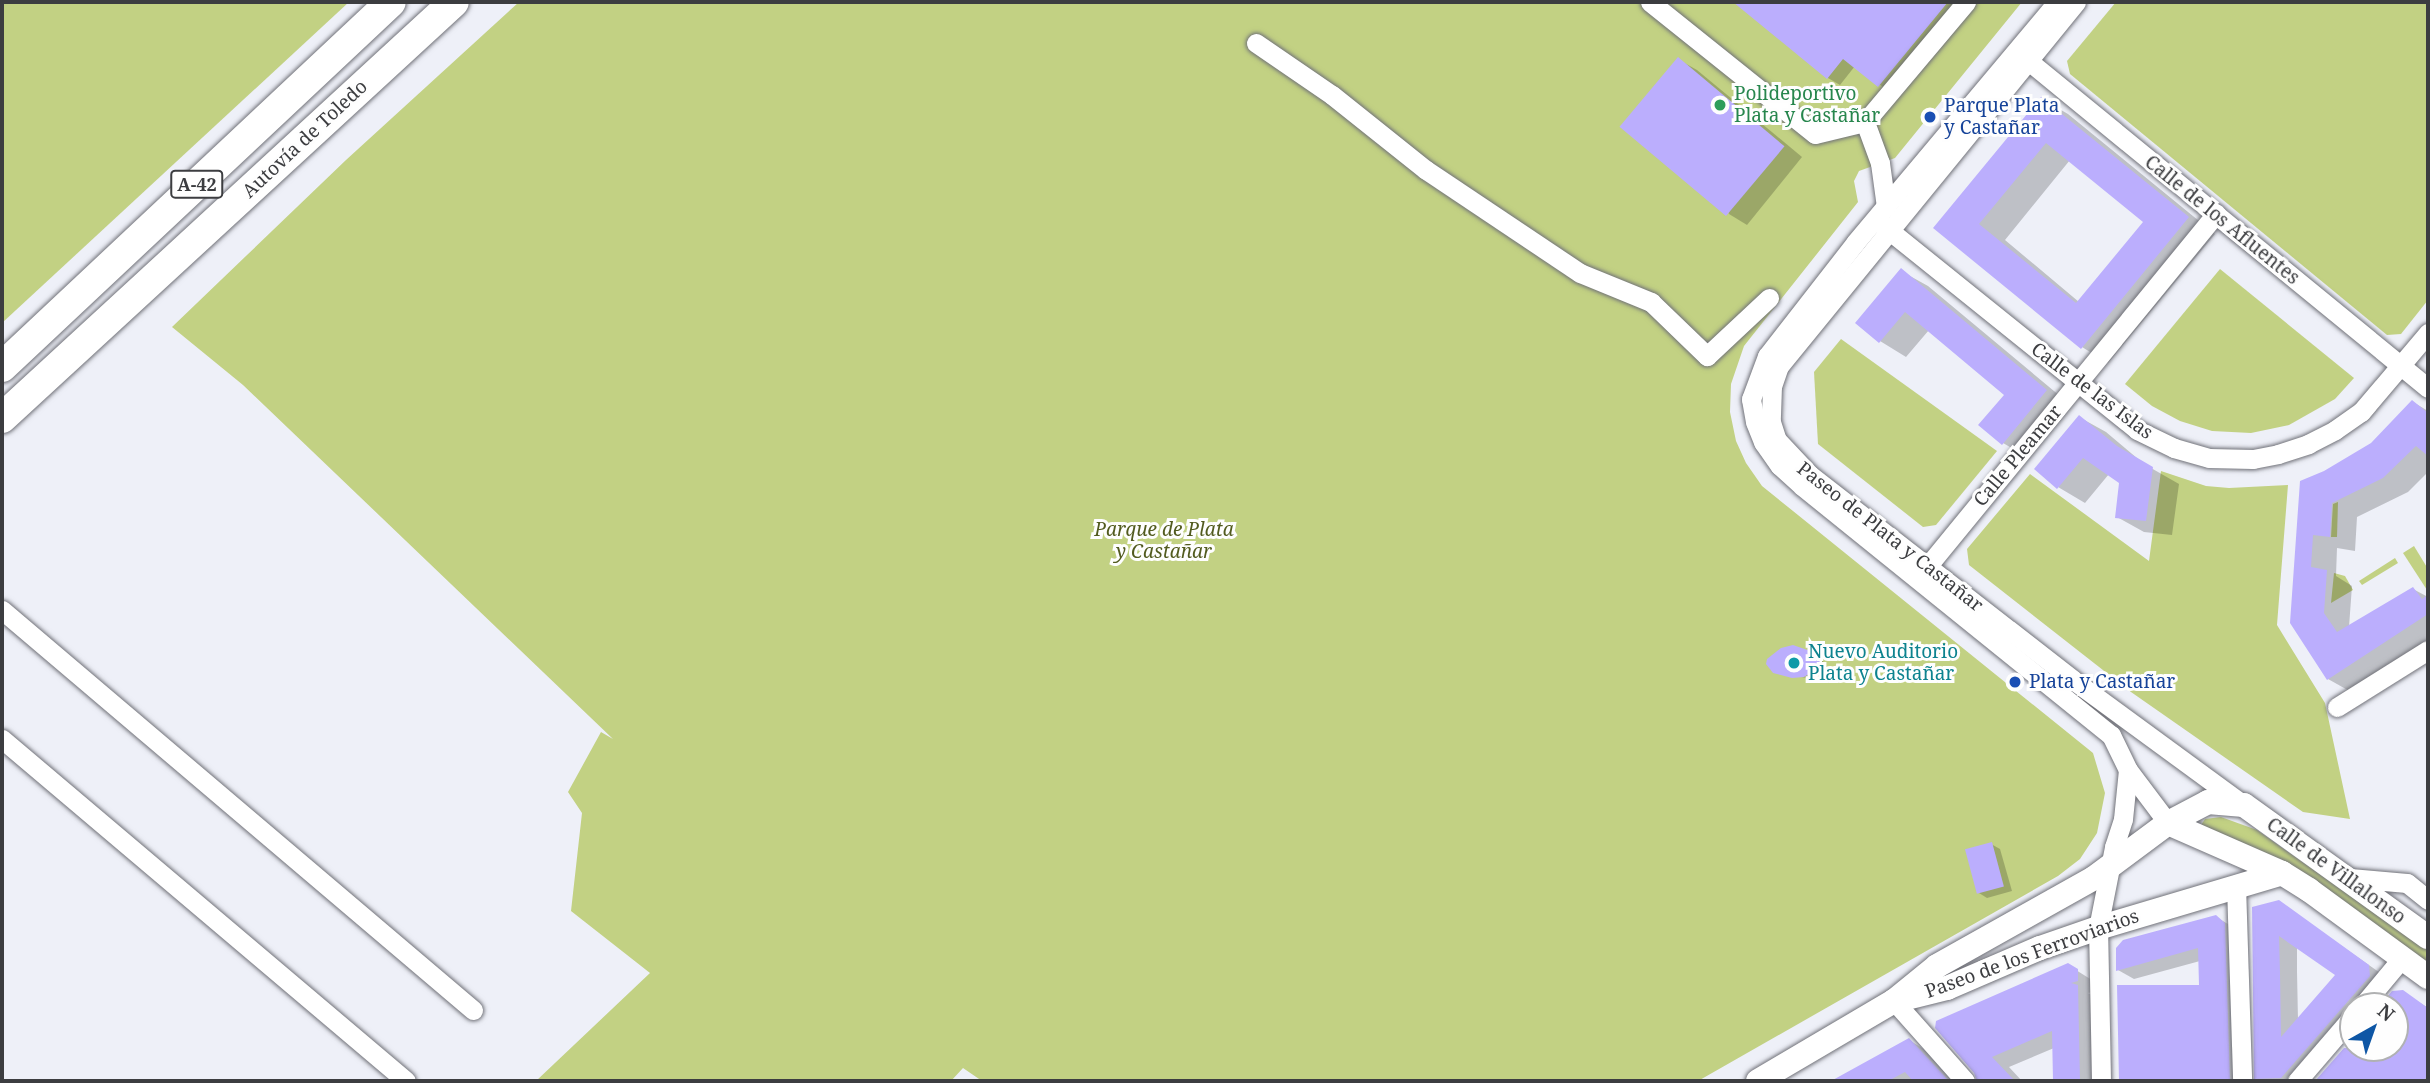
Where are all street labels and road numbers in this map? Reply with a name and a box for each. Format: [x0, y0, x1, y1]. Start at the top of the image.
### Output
street label: Autovía de Toledo [238, 75, 372, 203]
street label: Calle de los Afluentes [2140, 151, 2304, 289]
road number: A-42 [169, 169, 225, 198]
street label: Calle de las Islas [2027, 338, 2157, 444]
street label: Calle Pleamar [1969, 401, 2067, 511]
street label: Paseo de Plata y Castañar [1792, 457, 1988, 617]
street label: Calle de Villalonso [2262, 813, 2410, 929]
street label: Paseo de los Ferroviarios [1922, 905, 2142, 1003]

